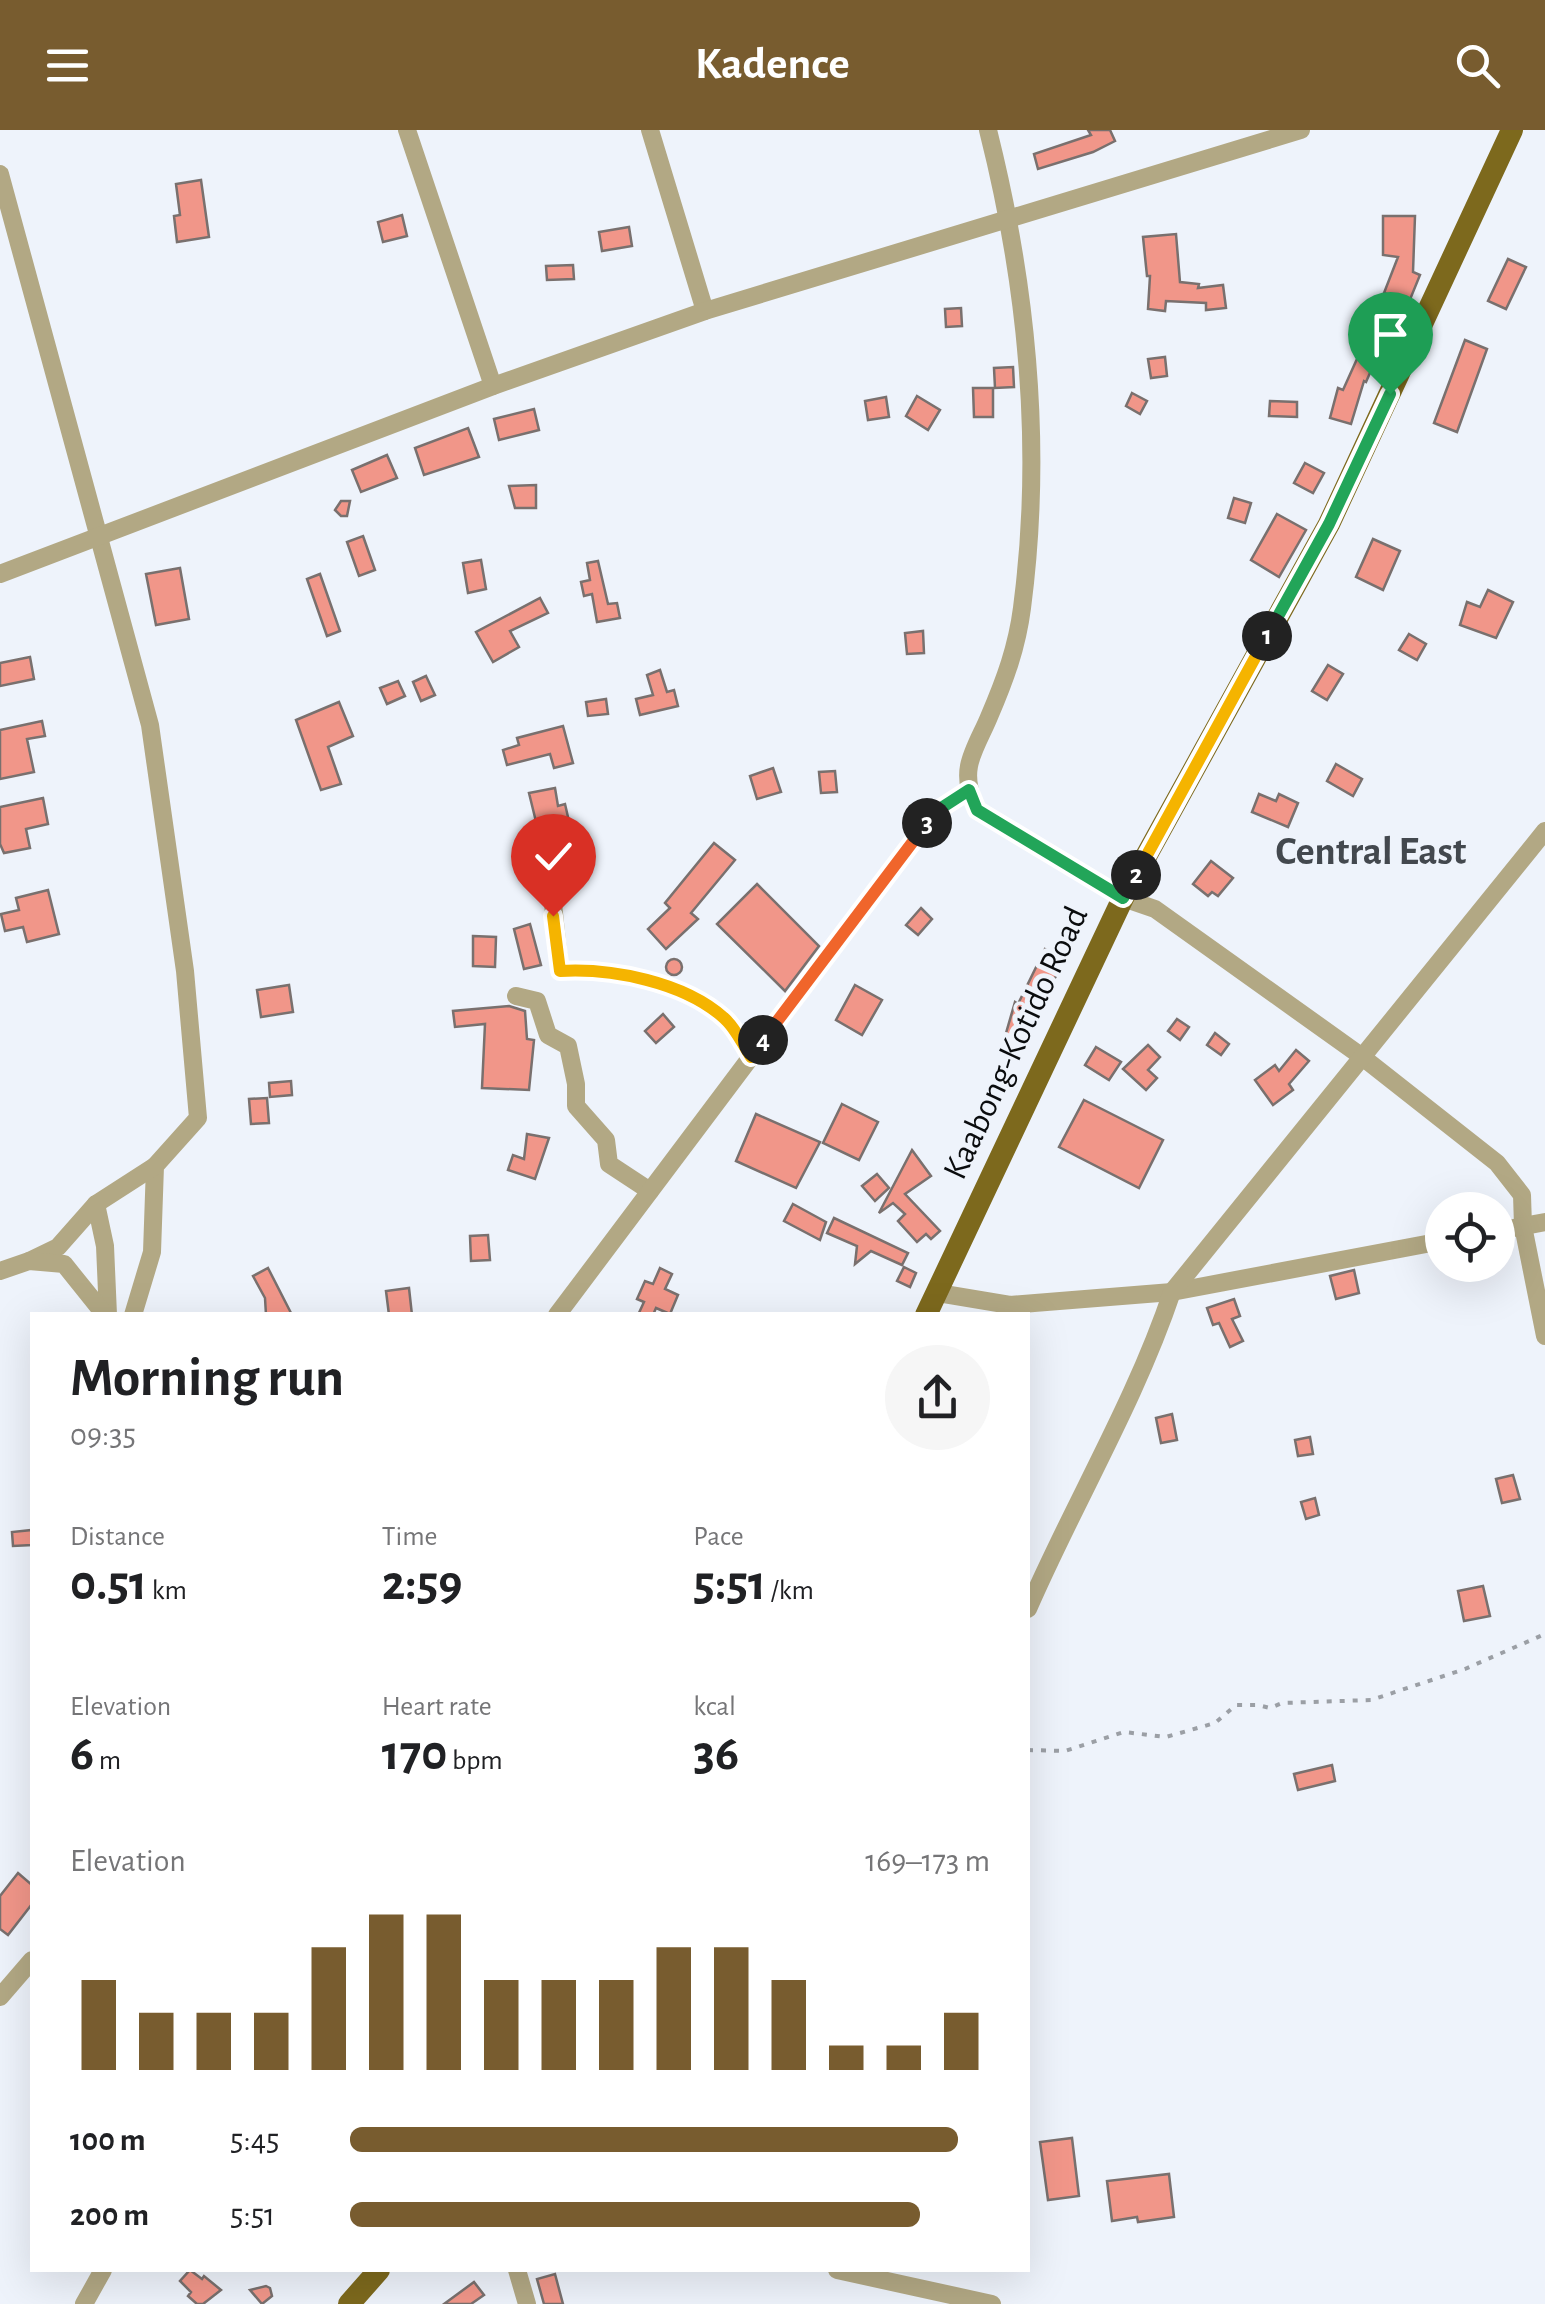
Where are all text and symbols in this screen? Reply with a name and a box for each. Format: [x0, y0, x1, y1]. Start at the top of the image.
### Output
icon: menu [40, 38, 95, 93]
icon: search [1450, 38, 1505, 93]
text: Kadence [695, 42, 850, 87]
pin [1348, 292, 1433, 395]
icon: arrive [1363, 307, 1418, 362]
pin: 1 [1242, 611, 1292, 661]
text: 1 [1262, 622, 1272, 650]
pin: 3 [902, 798, 952, 848]
text: 3 [921, 809, 933, 837]
pin [511, 814, 596, 917]
icon: check [526, 829, 581, 884]
district label: Central East [1276, 832, 1467, 872]
pin: 2 [1111, 850, 1161, 900]
text: 2 [1129, 861, 1143, 889]
street label: Kaabong-Kotido Road [937, 901, 1095, 1185]
pin: 4 [738, 1015, 788, 1065]
text: 4 [756, 1026, 770, 1054]
map controls [1425, 1192, 1515, 1282]
button: locate [1425, 1192, 1515, 1282]
button: share [885, 1345, 990, 1450]
text: Morning run [70, 1351, 344, 1406]
text: 09:35 [70, 1419, 136, 1451]
text: Distance [70, 1523, 165, 1551]
text: Time [382, 1523, 437, 1551]
text: Pace [693, 1523, 744, 1551]
text: 0.51 [70, 1559, 147, 1609]
text: 2:59 [382, 1559, 462, 1609]
text: 5:51 [693, 1559, 766, 1609]
text: km [147, 1577, 187, 1605]
text: /km [766, 1577, 814, 1605]
text: Elevation [70, 1693, 171, 1721]
text: Heart rate [382, 1693, 492, 1721]
text: kcal [693, 1693, 736, 1721]
text: 6 [70, 1729, 94, 1779]
text: 170 [382, 1729, 447, 1779]
text: 36 [693, 1729, 739, 1779]
text: m [94, 1747, 121, 1775]
text: bpm [447, 1747, 503, 1775]
text: Elevation [70, 1845, 186, 1877]
text: 169–173 m [865, 1845, 990, 1877]
text: 100 m [70, 2124, 146, 2156]
text: 5:45 [230, 2124, 279, 2156]
text: 200 m [70, 2199, 149, 2231]
text: 5:51 [230, 2199, 275, 2231]

